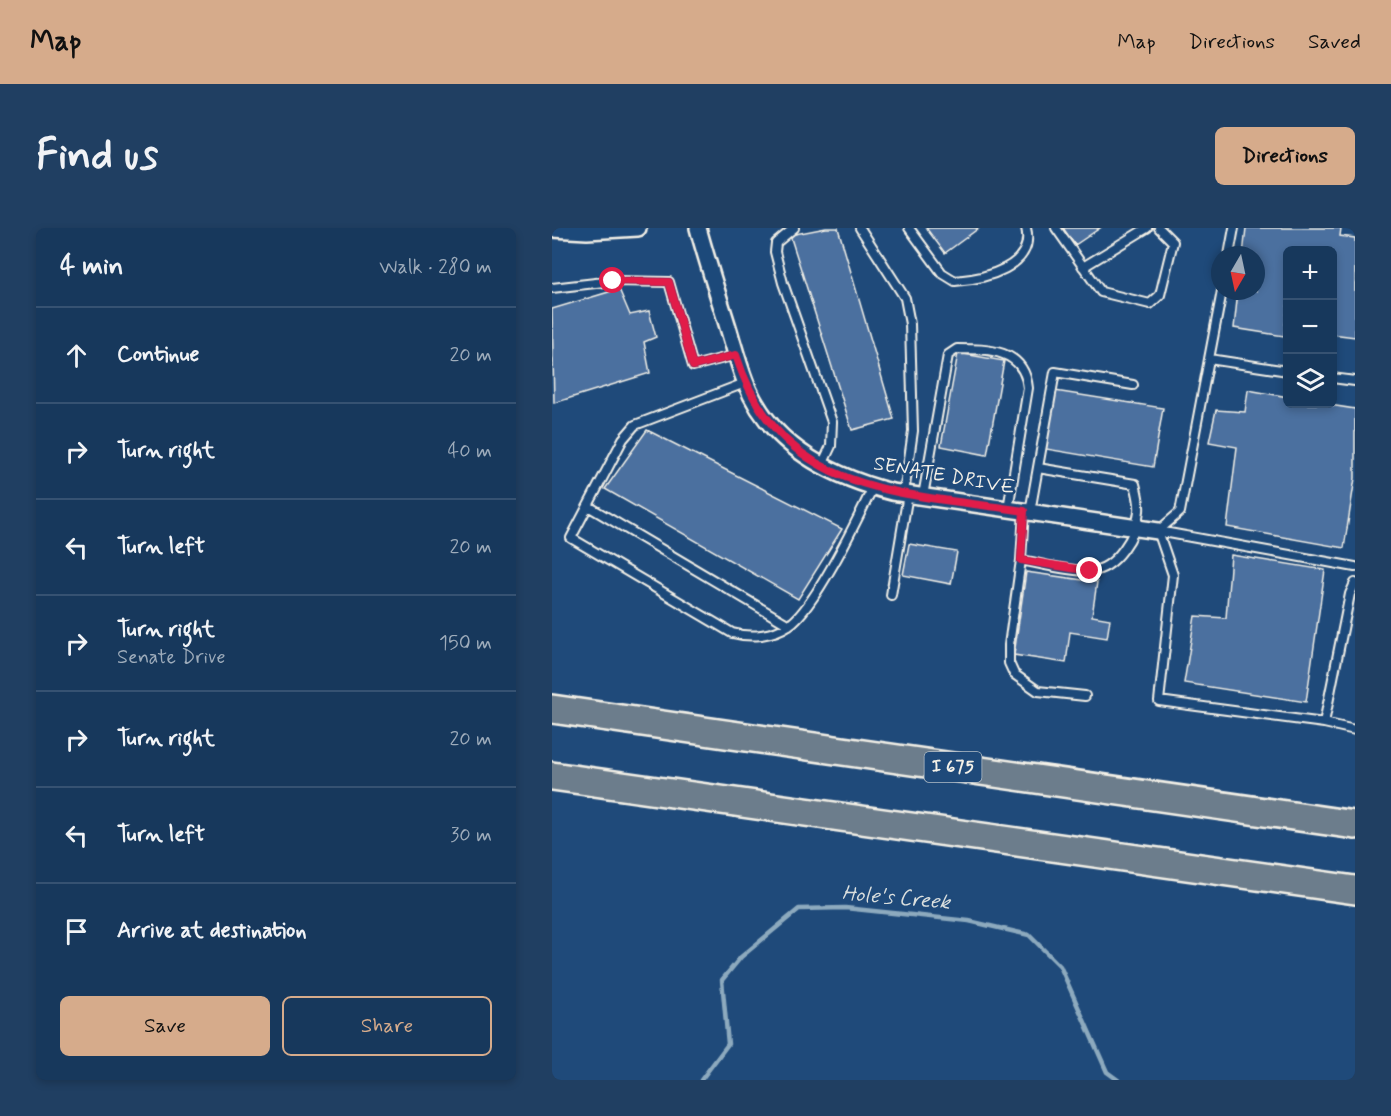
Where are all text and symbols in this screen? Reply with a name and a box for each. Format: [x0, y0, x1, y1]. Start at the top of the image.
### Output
text: Map [30, 24, 81, 61]
text: Map [1117, 28, 1156, 56]
text: Directions [1189, 28, 1275, 56]
text: Saved [1308, 28, 1361, 56]
button: Directions [1215, 127, 1355, 185]
text: Find us [36, 129, 158, 184]
north arrow [1211, 246, 1265, 300]
map controls [1283, 246, 1337, 408]
button: + [1283, 246, 1337, 300]
text: 4 min [60, 250, 123, 284]
text: Walk · 280 m [379, 254, 492, 281]
route start [599, 267, 625, 293]
button: − [1283, 300, 1337, 354]
icon: ahead [60, 339, 93, 372]
text: Continue [117, 341, 199, 369]
text: 20 m [449, 342, 492, 369]
button: layers [1283, 354, 1337, 408]
icon: right [60, 435, 93, 468]
text: Turn right [117, 437, 215, 465]
text: 40 m [448, 438, 492, 465]
street label: SENATE DRIVE [871, 450, 1017, 502]
icon: left [60, 531, 93, 564]
text: Turn left [117, 533, 205, 561]
text: 20 m [449, 534, 492, 561]
route end [1076, 557, 1102, 583]
text: Turn right [117, 616, 215, 644]
icon: right [60, 627, 93, 660]
text: 150 m [439, 630, 492, 657]
text: Senate Drive [117, 644, 225, 671]
icon: right [60, 723, 93, 756]
text: Turn right [117, 725, 215, 753]
text: 20 m [449, 726, 492, 753]
road number: I 675 [924, 752, 982, 782]
icon: left [60, 819, 93, 852]
text: Turn left [117, 821, 205, 849]
text: 30 m [450, 822, 492, 849]
water label: Hole's Creek [841, 879, 953, 917]
icon: arrive [60, 915, 93, 948]
text: Arrive at destination [117, 917, 307, 945]
button: Save [60, 996, 270, 1056]
button: Share [282, 996, 492, 1056]

